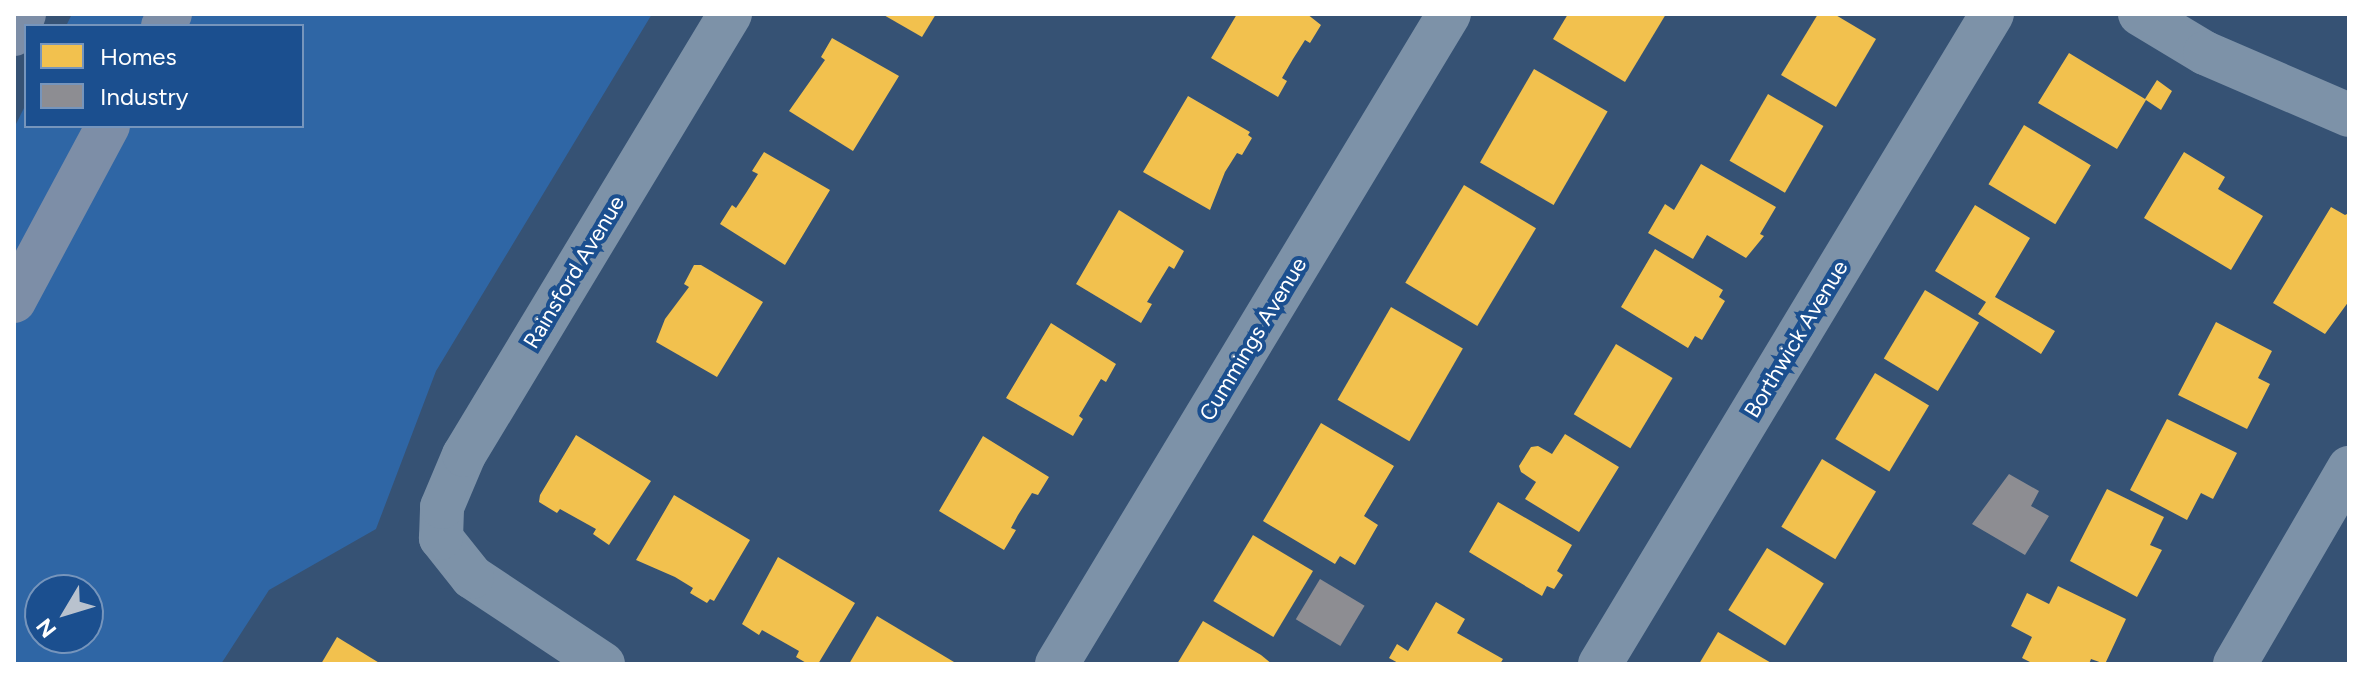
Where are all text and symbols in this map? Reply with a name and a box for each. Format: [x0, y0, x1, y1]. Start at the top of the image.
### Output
legend [24, 24, 304, 128]
text: Homes [100, 42, 177, 71]
text: Industry [100, 82, 188, 111]
street label: Rainsford Avenue [518, 191, 630, 353]
street label: Cummings Avenue [1194, 253, 1312, 425]
street label: Borthwick Avenue [1739, 256, 1853, 422]
north arrow [24, 574, 104, 654]
text: N [30, 613, 62, 643]

